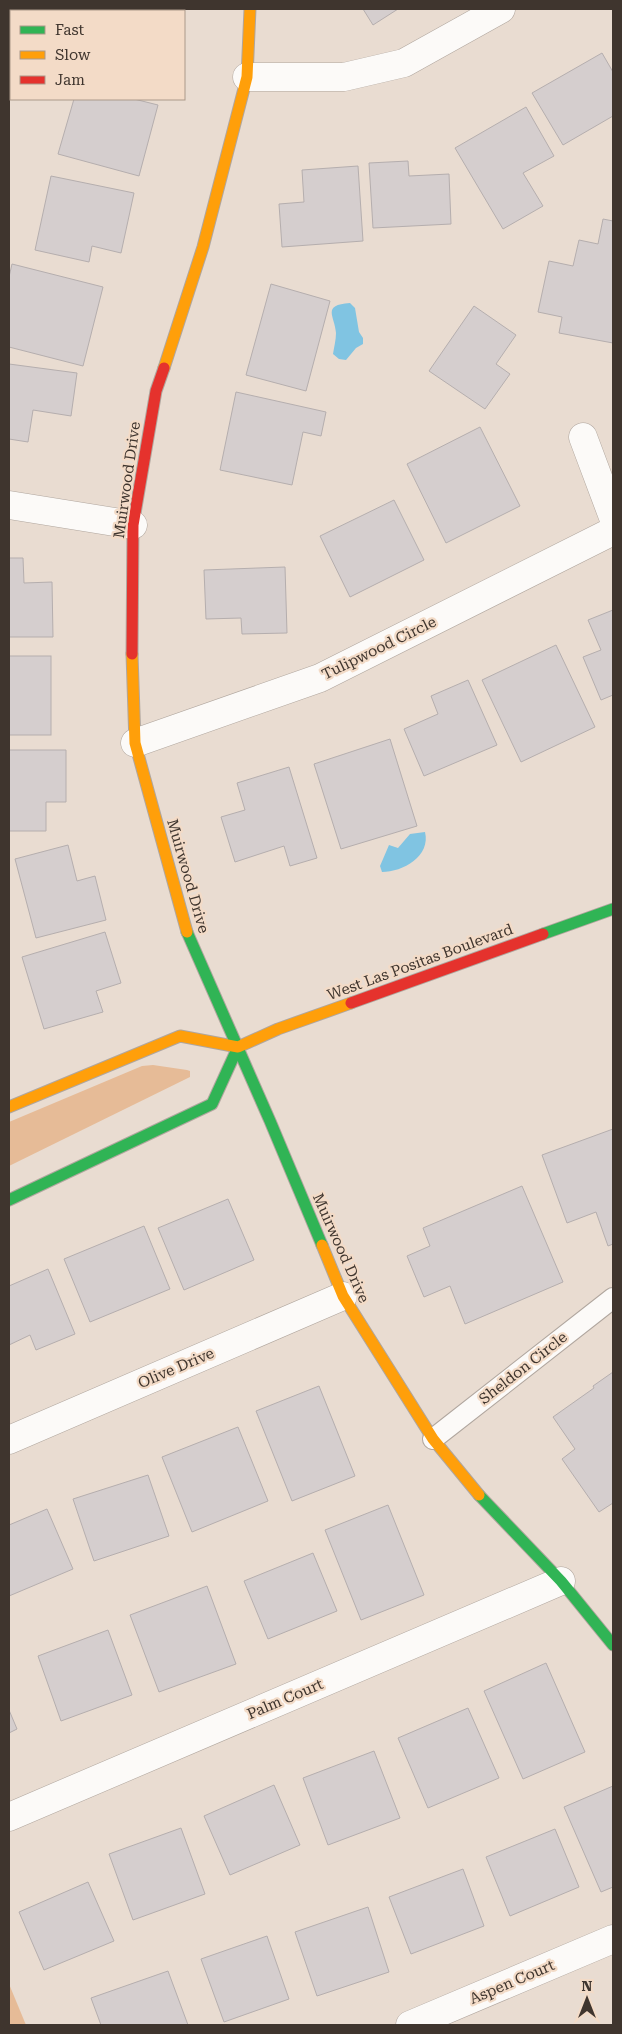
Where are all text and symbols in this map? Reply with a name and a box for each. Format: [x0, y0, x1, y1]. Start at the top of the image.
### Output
legend [10, 10, 185, 100]
text: Fast [55, 21, 85, 39]
text: Slow [55, 46, 91, 64]
text: Jam [55, 71, 85, 89]
street label: Muirwood Drive [110, 420, 144, 540]
street label: Tulipwood Circle [319, 612, 439, 684]
street label: Muirwood Drive [163, 817, 213, 935]
street label: West Las Positas Boulevard [325, 920, 516, 1004]
street label: Muirwood Drive [309, 1190, 373, 1306]
street label: Sheldon Circle [475, 1328, 571, 1408]
street label: Olive Drive [135, 1344, 217, 1392]
street label: Palm Court [244, 1675, 326, 1723]
street label: Aspen Court [467, 1956, 558, 2008]
north arrow [562, 1974, 612, 2024]
text: N [582, 1978, 593, 1994]

